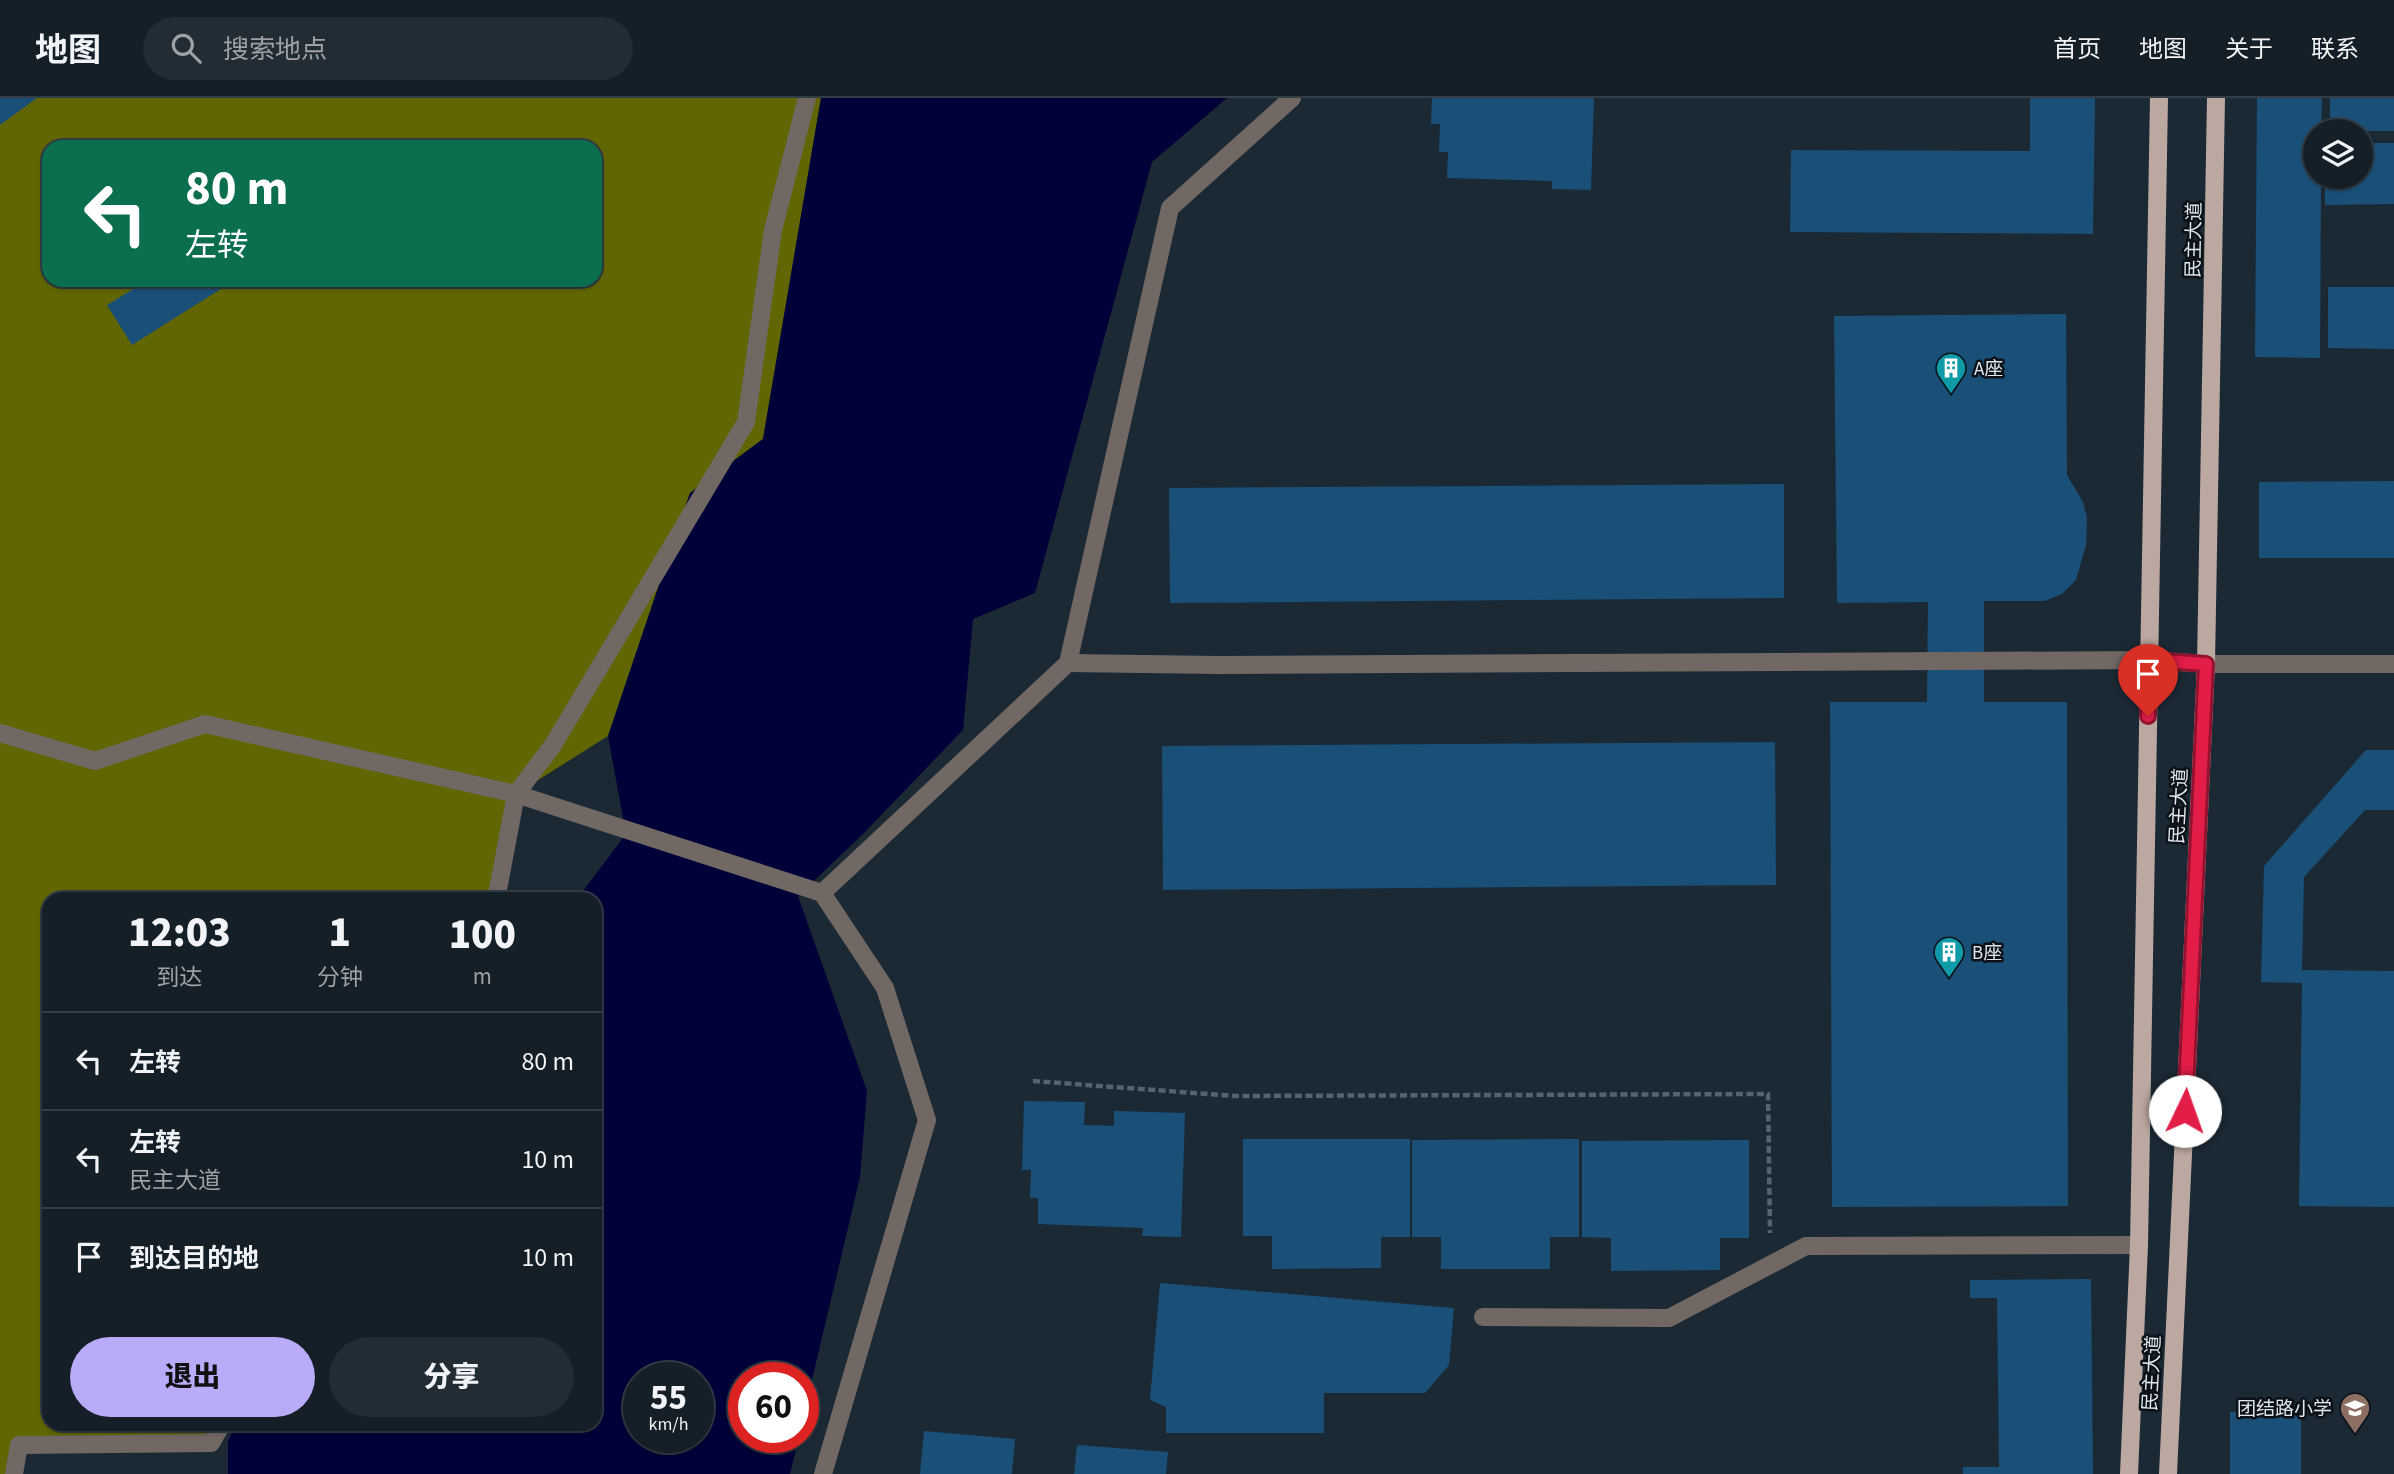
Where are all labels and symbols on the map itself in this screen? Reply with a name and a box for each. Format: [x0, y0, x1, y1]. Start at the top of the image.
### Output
street label: 民主大道 [2180, 202, 2209, 278]
building icon: A座 [1934, 351, 1968, 395]
place label: A座 [1974, 356, 2003, 383]
pin [2118, 644, 2178, 716]
street label: 民主大道 [2164, 767, 2195, 845]
building icon: B座 [1932, 935, 1966, 979]
place label: B座 [1972, 940, 2002, 967]
position arrow [2148, 1074, 2222, 1148]
street label: 民主大道 [2137, 1334, 2168, 1412]
speed limit sign: 60 [728, 1362, 819, 1453]
school or university icon: 团结路小学 [2338, 1391, 2372, 1435]
place label: 团结路小学 [2237, 1396, 2332, 1423]

